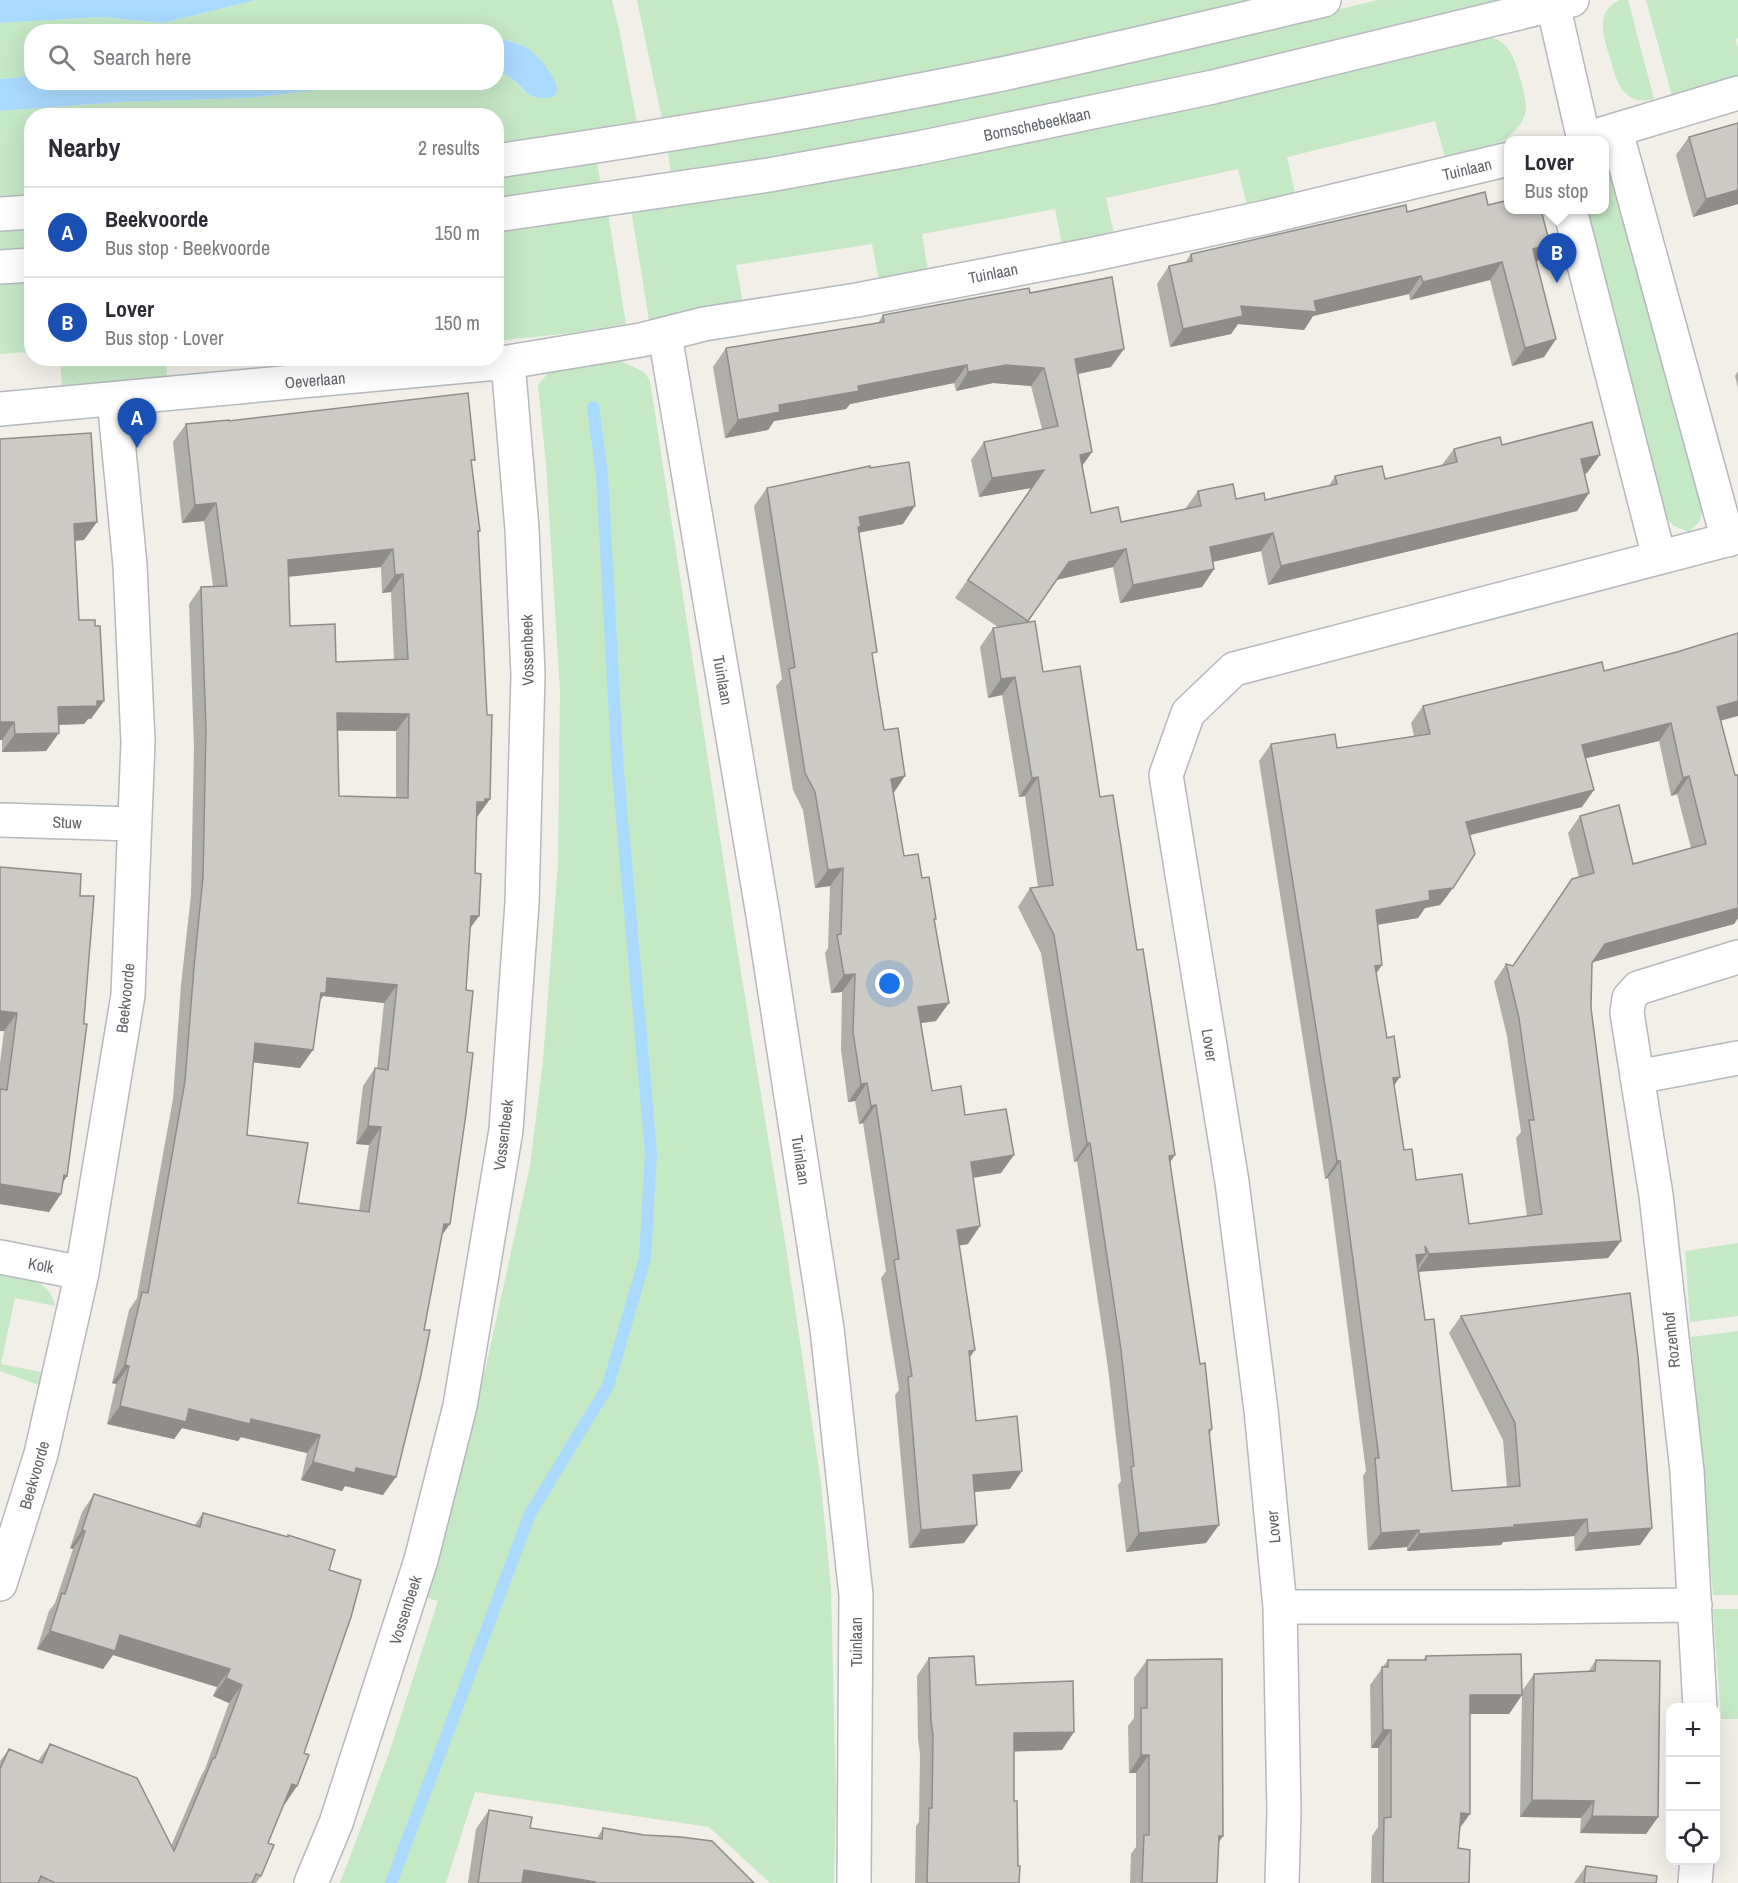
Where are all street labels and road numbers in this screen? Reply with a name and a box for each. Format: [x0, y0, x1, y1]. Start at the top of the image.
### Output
street label: Bornschebeeklaan [982, 102, 1092, 146]
street label: Tuinlaan [1440, 153, 1494, 185]
street label: Tuinlaan [966, 257, 1020, 289]
street label: Oeverlaan [284, 366, 346, 394]
street label: Vossenbeek [515, 614, 539, 686]
street label: Tuinlaan [708, 654, 738, 706]
street label: Stuw [52, 810, 82, 834]
street label: Beekvoorde [110, 962, 140, 1034]
street label: Lover [1197, 1027, 1224, 1064]
street label: Vossenbeek [488, 1098, 518, 1172]
street label: Tuinlaan [786, 1134, 816, 1186]
street label: Kolk [26, 1252, 56, 1278]
street label: Rozenhof [1657, 1311, 1685, 1369]
street label: Beekvoorde [14, 1438, 54, 1512]
street label: Lover [1261, 1509, 1285, 1544]
street label: Vossenbeek [383, 1572, 427, 1647]
street label: Tuinlaan [845, 1617, 867, 1667]

